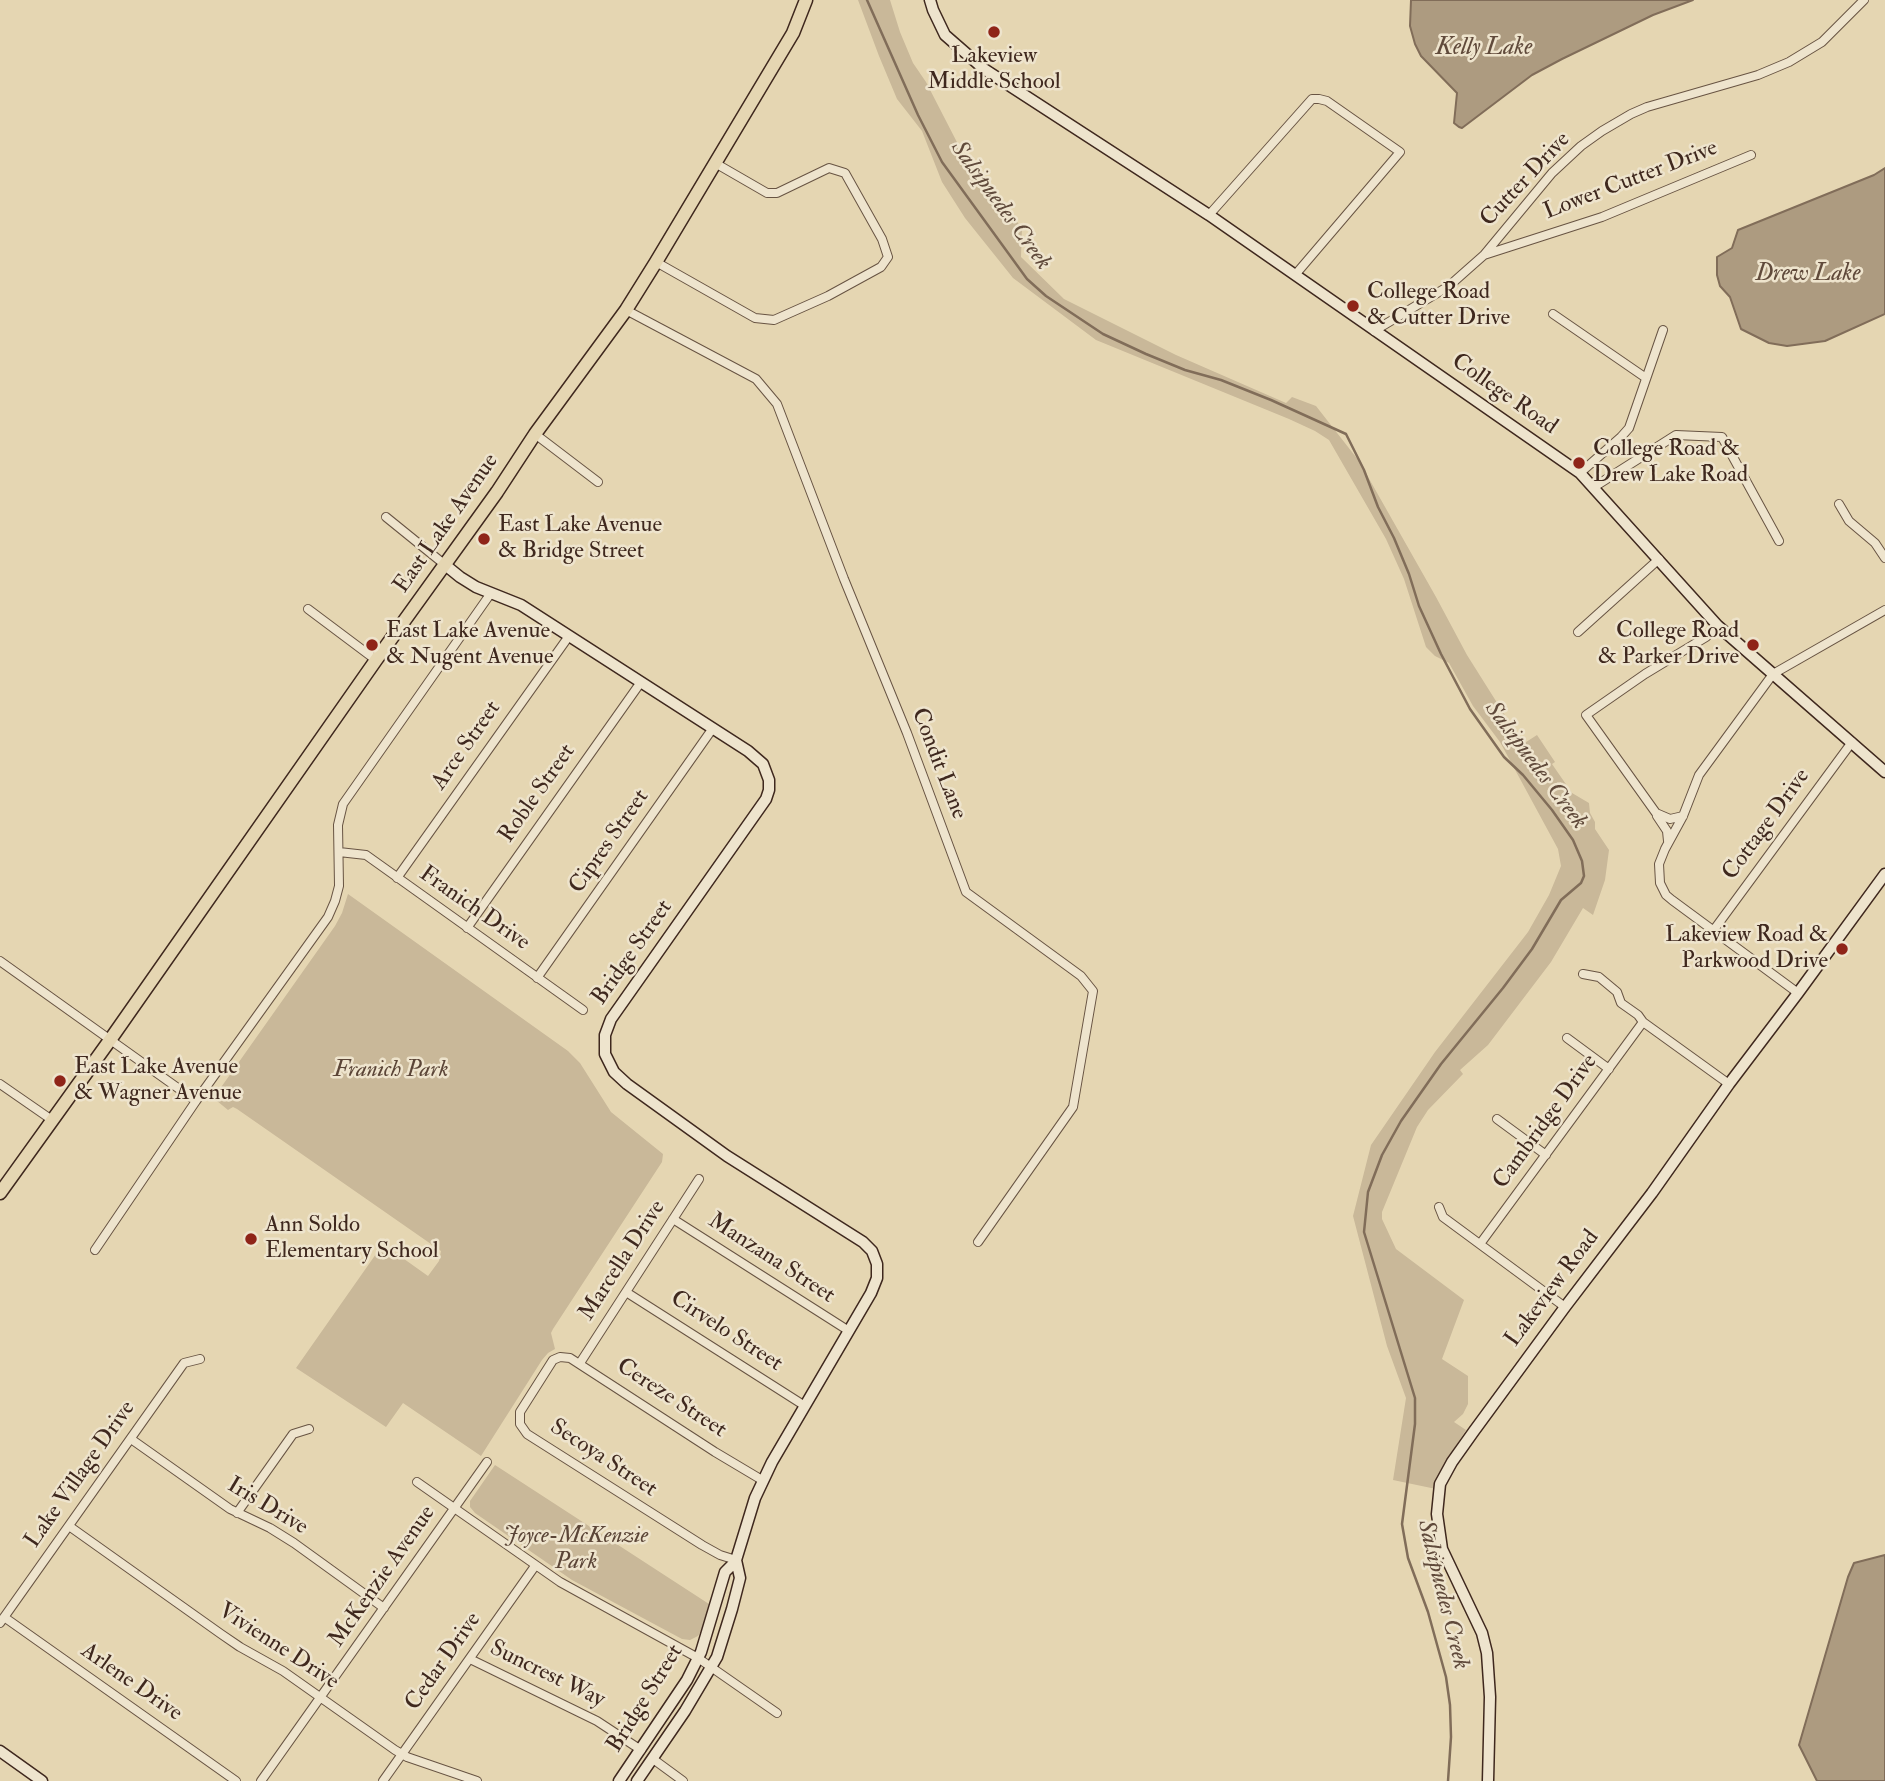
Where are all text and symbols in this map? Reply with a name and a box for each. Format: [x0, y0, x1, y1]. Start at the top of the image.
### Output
marker: Lakeview Middle School [986, 24, 1002, 40]
water label: Kelly Lake [1436, 35, 1532, 63]
place label: Lakeview Middle School [927, 43, 1061, 97]
street label: Cutter Drive [1475, 127, 1577, 233]
street label: Lower Cutter Drive [1540, 135, 1722, 227]
water label: Salsipuedes Creek [943, 136, 1057, 276]
water label: Drew Lake [1756, 261, 1860, 289]
place label: College Road & Cutter Drive [1367, 279, 1510, 333]
marker: College Road & Cutter Drive [1345, 298, 1361, 314]
street label: College Road [1446, 348, 1562, 442]
place label: College Road & Drew Lake Road [1593, 436, 1748, 490]
street label: East Lake Avenue [389, 449, 505, 599]
marker: College Road & Drew Lake Road [1571, 455, 1587, 471]
place label: East Lake Avenue & Bridge Street [498, 512, 662, 566]
marker: East Lake Avenue & Bridge Street [476, 531, 492, 547]
place label: East Lake Avenue & Nugent Avenue [386, 618, 554, 672]
place label: College Road & Parker Drive [1598, 618, 1739, 672]
marker: East Lake Avenue & Nugent Avenue [364, 637, 380, 653]
marker: College Road & Parker Drive [1745, 637, 1761, 653]
street label: Arce Street [426, 696, 508, 796]
water label: Salsipuedes Creek [1477, 696, 1593, 836]
street label: Condit Lane [904, 704, 972, 824]
street label: Roble Street [494, 739, 582, 849]
street label: Cottage Drive [1717, 764, 1817, 886]
street label: Cipres Street [564, 785, 656, 899]
street label: Franich Drive [413, 861, 535, 957]
street label: Bridge Street [587, 895, 679, 1011]
place label: Lakeview Road & Parkwood Drive [1665, 922, 1828, 976]
marker: Lakeview Road & Parkwood Drive [1834, 941, 1850, 957]
street label: Cambridge Drive [1488, 1049, 1604, 1195]
place label: East Lake Avenue & Wagner Avenue [74, 1054, 242, 1108]
park label: Franich Park [334, 1057, 448, 1085]
marker: East Lake Avenue & Wagner Avenue [52, 1073, 68, 1089]
street label: Marcella Drive [574, 1196, 672, 1326]
street label: Manzana Street [702, 1208, 840, 1310]
place label: Ann Soldo Elementary School [265, 1212, 439, 1266]
street label: Lakeview Road [1500, 1225, 1606, 1353]
marker: Ann Soldo Elementary School [243, 1231, 259, 1247]
street label: Cirvelo Street [665, 1286, 787, 1378]
street label: Cereze Street [611, 1353, 731, 1445]
street label: Lake Village Drive [20, 1396, 142, 1554]
street label: Secoya Street [544, 1414, 662, 1504]
street label: Iris Drive [222, 1472, 312, 1542]
street label: McKenzie Avenue [324, 1501, 442, 1653]
water label: Salsipuedes Creek [1410, 1517, 1474, 1673]
park label: Joyce-McKenzie Park [504, 1523, 648, 1577]
street label: Vivienne Drive [212, 1598, 344, 1696]
street label: Cedar Drive [400, 1608, 488, 1716]
street label: Suncrest Way [485, 1635, 609, 1715]
street label: Arlene Drive [75, 1638, 187, 1728]
street label: Bridge Street [602, 1640, 690, 1758]

